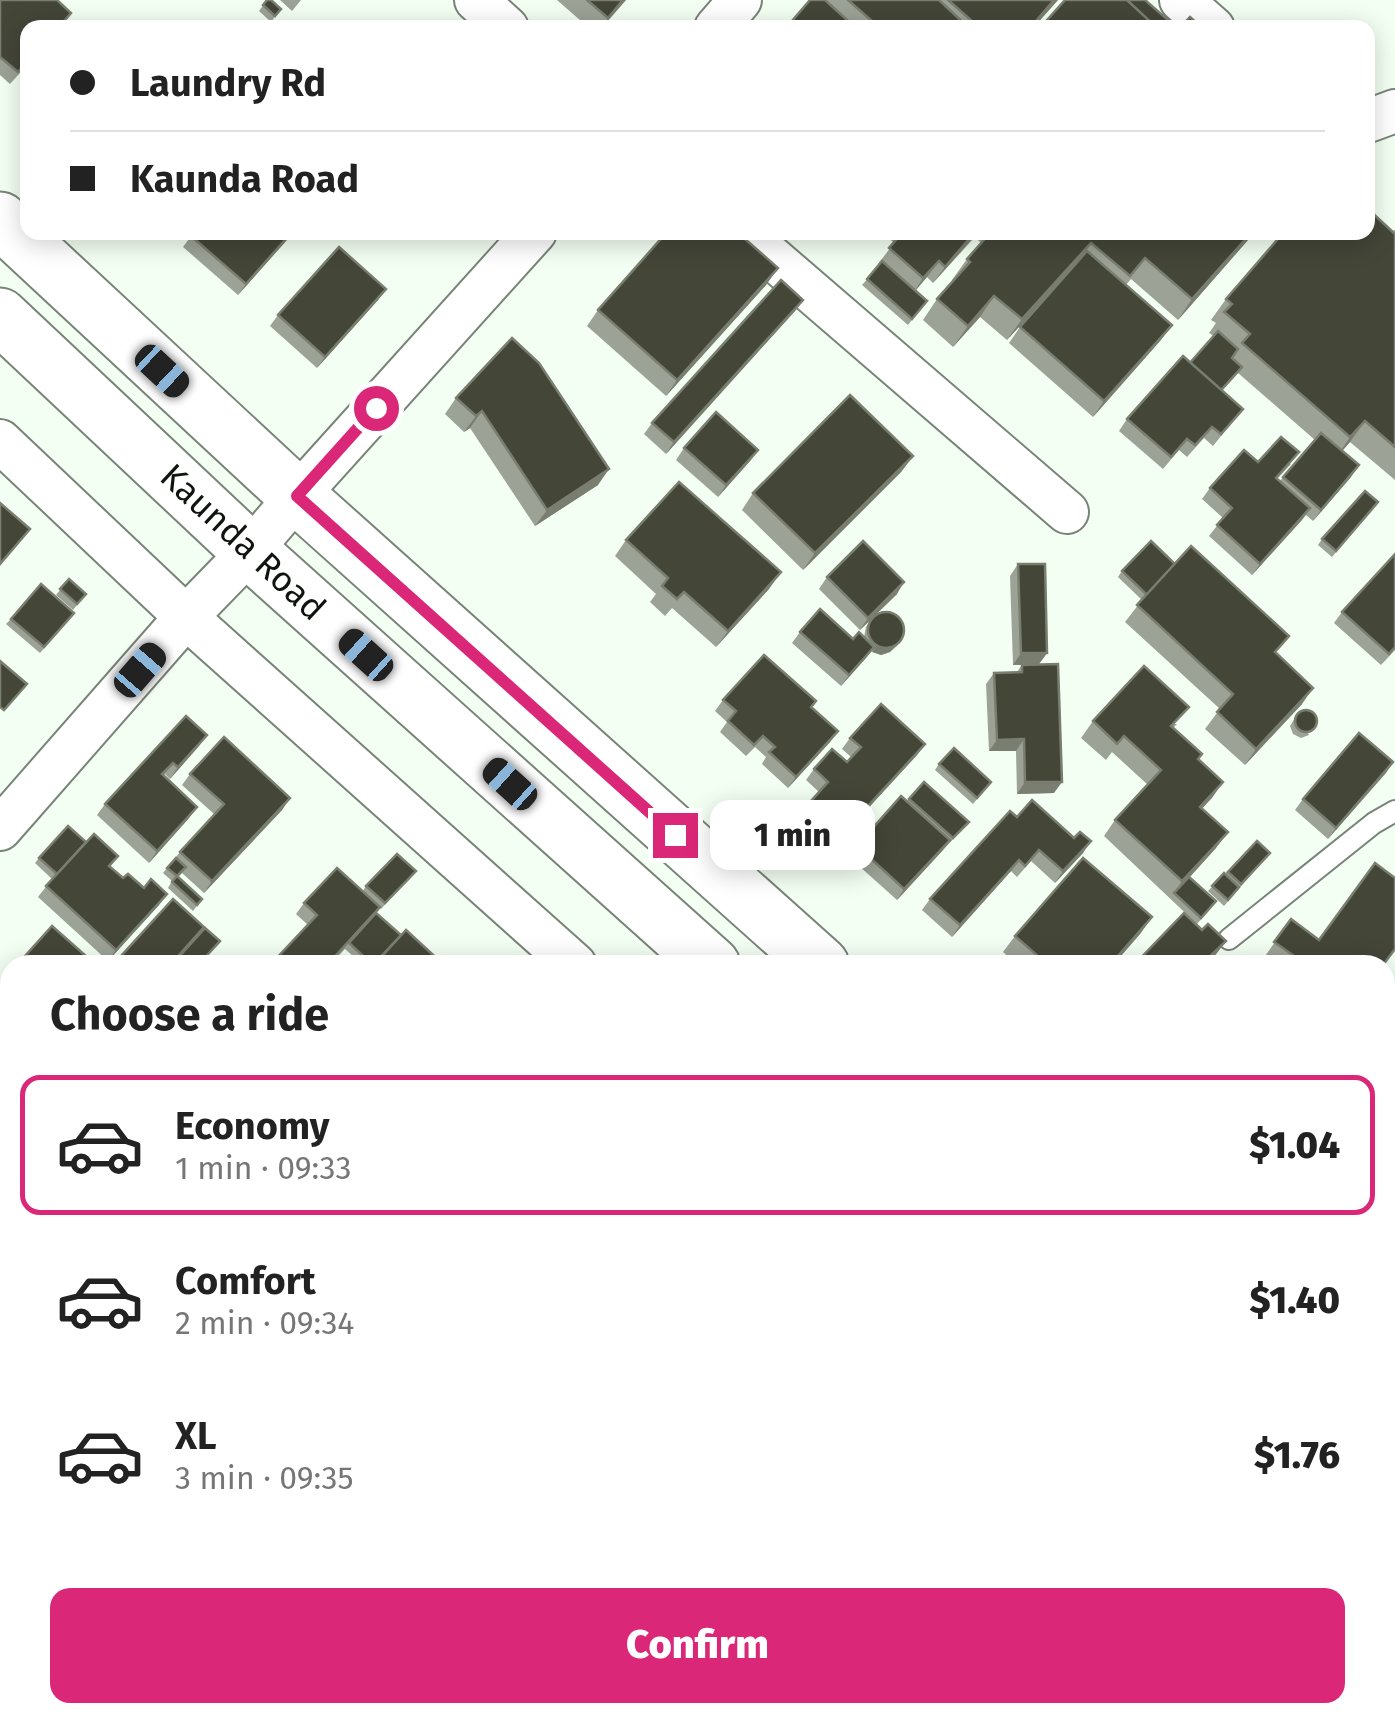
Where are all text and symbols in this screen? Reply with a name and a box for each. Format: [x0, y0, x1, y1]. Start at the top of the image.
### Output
text: Laundry Rd [130, 60, 326, 106]
text: Kaunda Road [130, 156, 359, 202]
car [130, 340, 194, 402]
route start [354, 386, 399, 431]
street label: Kaunda Road [152, 455, 334, 629]
car [334, 624, 398, 686]
car [109, 638, 171, 702]
car [478, 753, 542, 815]
callout: 1 min [710, 800, 875, 870]
route end [653, 813, 698, 858]
text: 1 min [754, 816, 831, 854]
text: Choose a ride [50, 988, 329, 1042]
icon: car [55, 1100, 145, 1190]
text: Economy [175, 1103, 330, 1149]
text: $1.04 [1249, 1122, 1340, 1168]
text: 1 min · 09:33 [175, 1149, 351, 1187]
icon: car [55, 1255, 145, 1345]
text: Comfort [175, 1258, 316, 1304]
text: $1.40 [1250, 1277, 1340, 1323]
text: 2 min · 09:34 [175, 1304, 354, 1342]
icon: car [55, 1410, 145, 1500]
text: XL [175, 1413, 217, 1459]
text: $1.76 [1254, 1432, 1340, 1478]
text: 3 min · 09:35 [175, 1459, 354, 1497]
button: Confirm [50, 1588, 1345, 1703]

